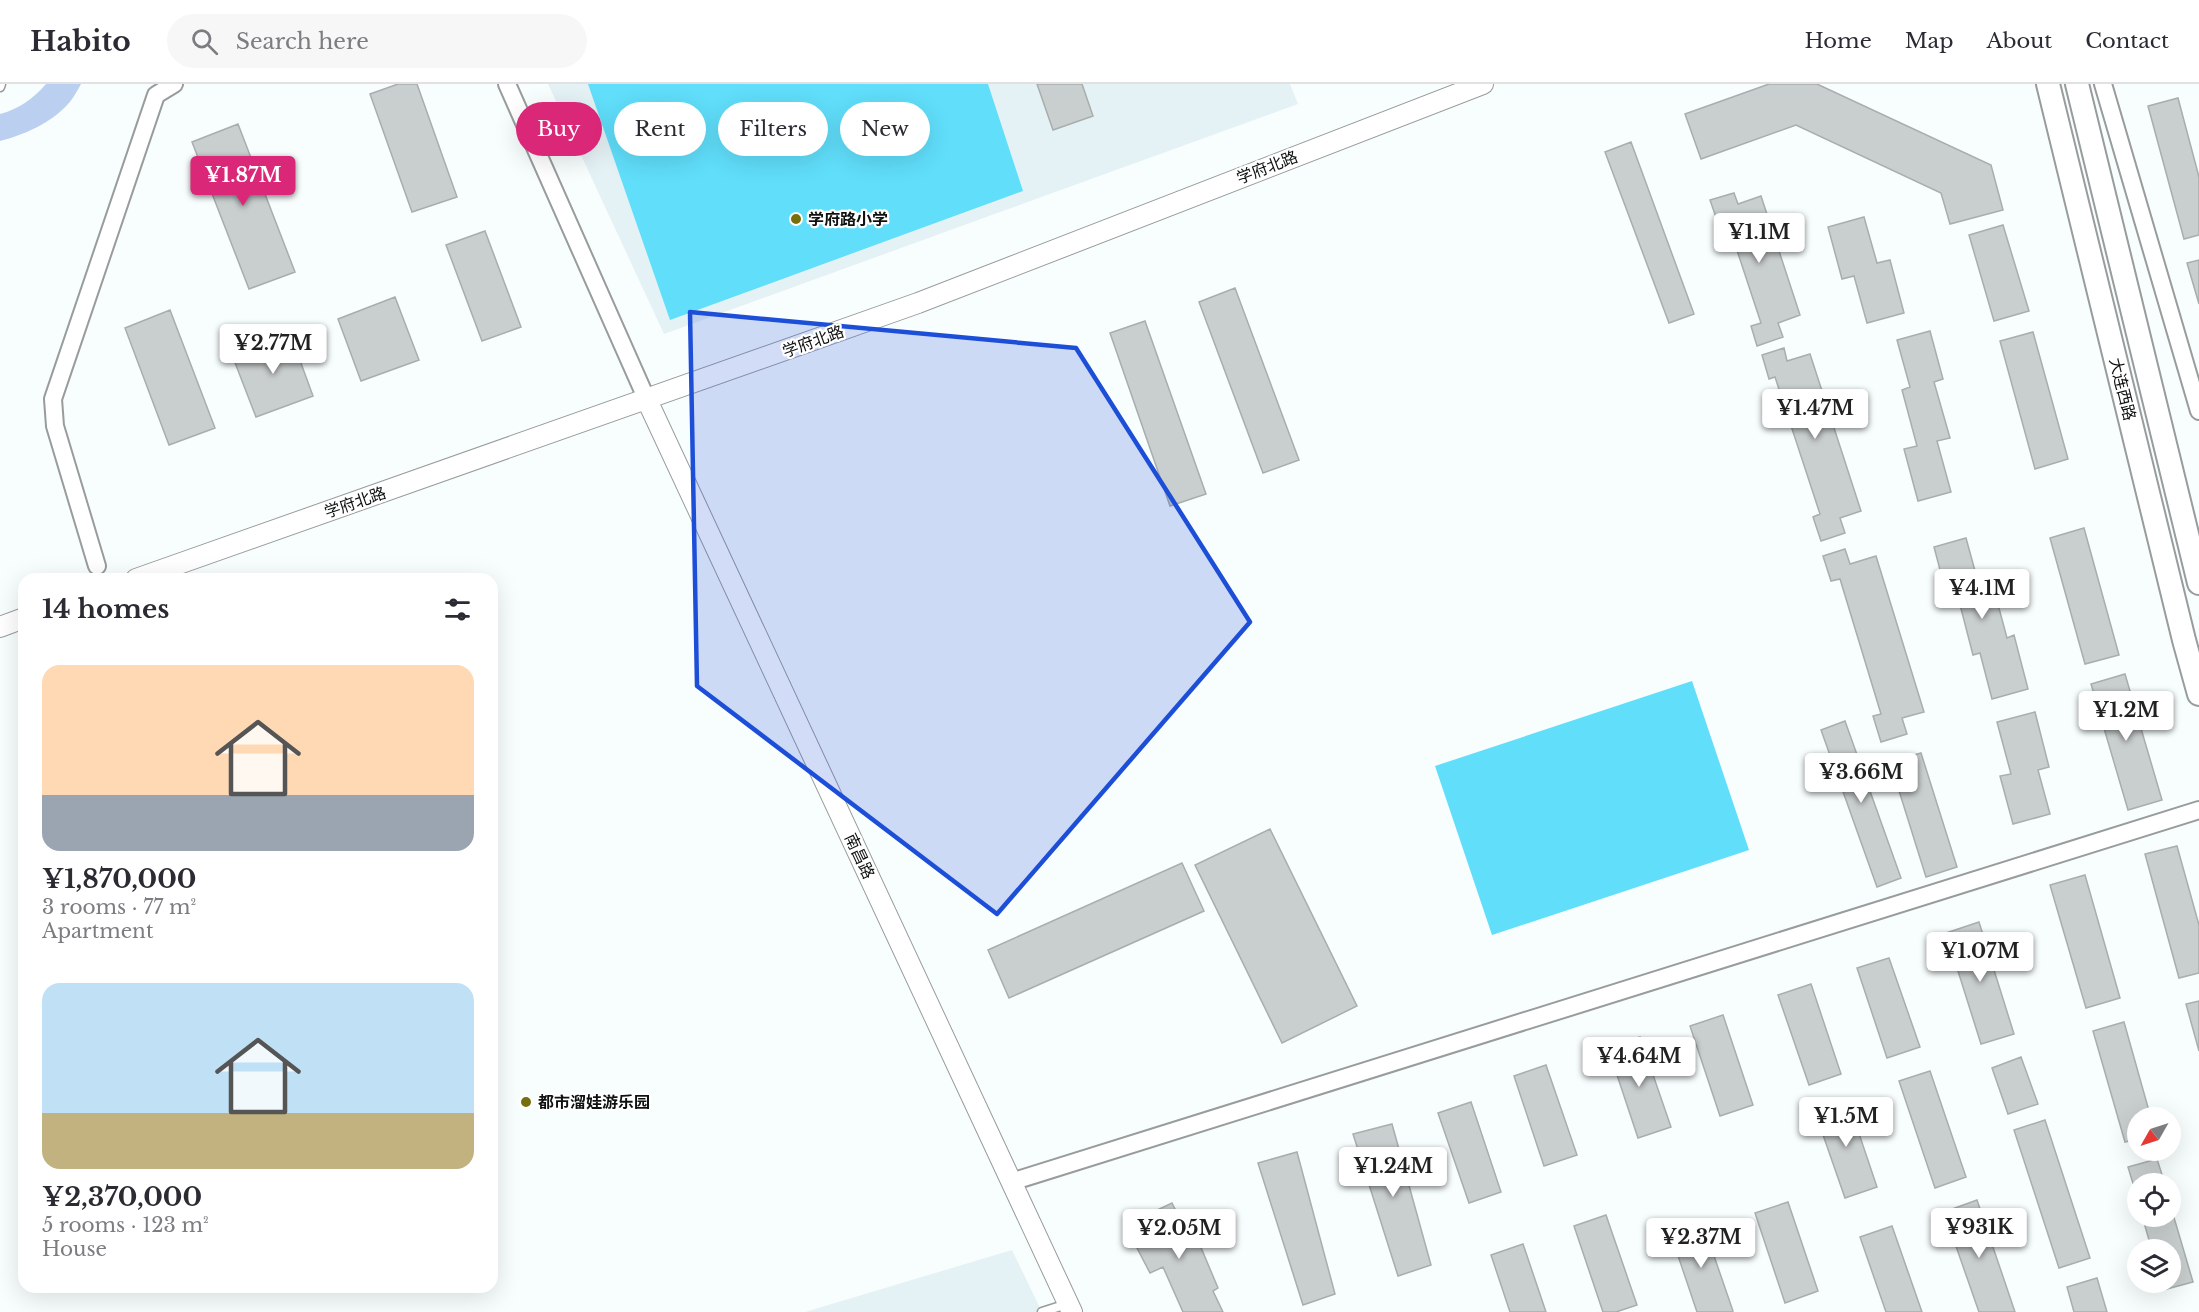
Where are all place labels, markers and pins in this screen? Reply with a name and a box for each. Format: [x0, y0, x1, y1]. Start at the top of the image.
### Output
pin: ¥1.87M [194, 156, 292, 207]
place label: 学府路小学 [808, 209, 888, 229]
marker: 学府路小学 [789, 212, 803, 226]
pin: ¥1.1M [1717, 213, 1801, 264]
pin: ¥2.77M [224, 324, 322, 375]
pin: ¥1.47M [1766, 389, 1864, 440]
pin: ¥4.1M [1940, 569, 2024, 620]
pin: ¥1.2M [2084, 691, 2168, 742]
pin: ¥3.66M [1812, 753, 1910, 804]
pin: ¥1.07M [1931, 932, 2029, 983]
pin: ¥4.64M [1590, 1037, 1688, 1088]
place label: 都市溜娃游乐园 [538, 1092, 650, 1112]
marker: 都市溜娃游乐园 [519, 1095, 533, 1109]
pin: ¥1.5M [1804, 1097, 1888, 1148]
pin: ¥1.24M [1344, 1147, 1442, 1198]
pin: ¥931K [1937, 1208, 2021, 1259]
pin: ¥2.05M [1130, 1209, 1228, 1260]
pin: ¥2.37M [1652, 1218, 1750, 1269]

